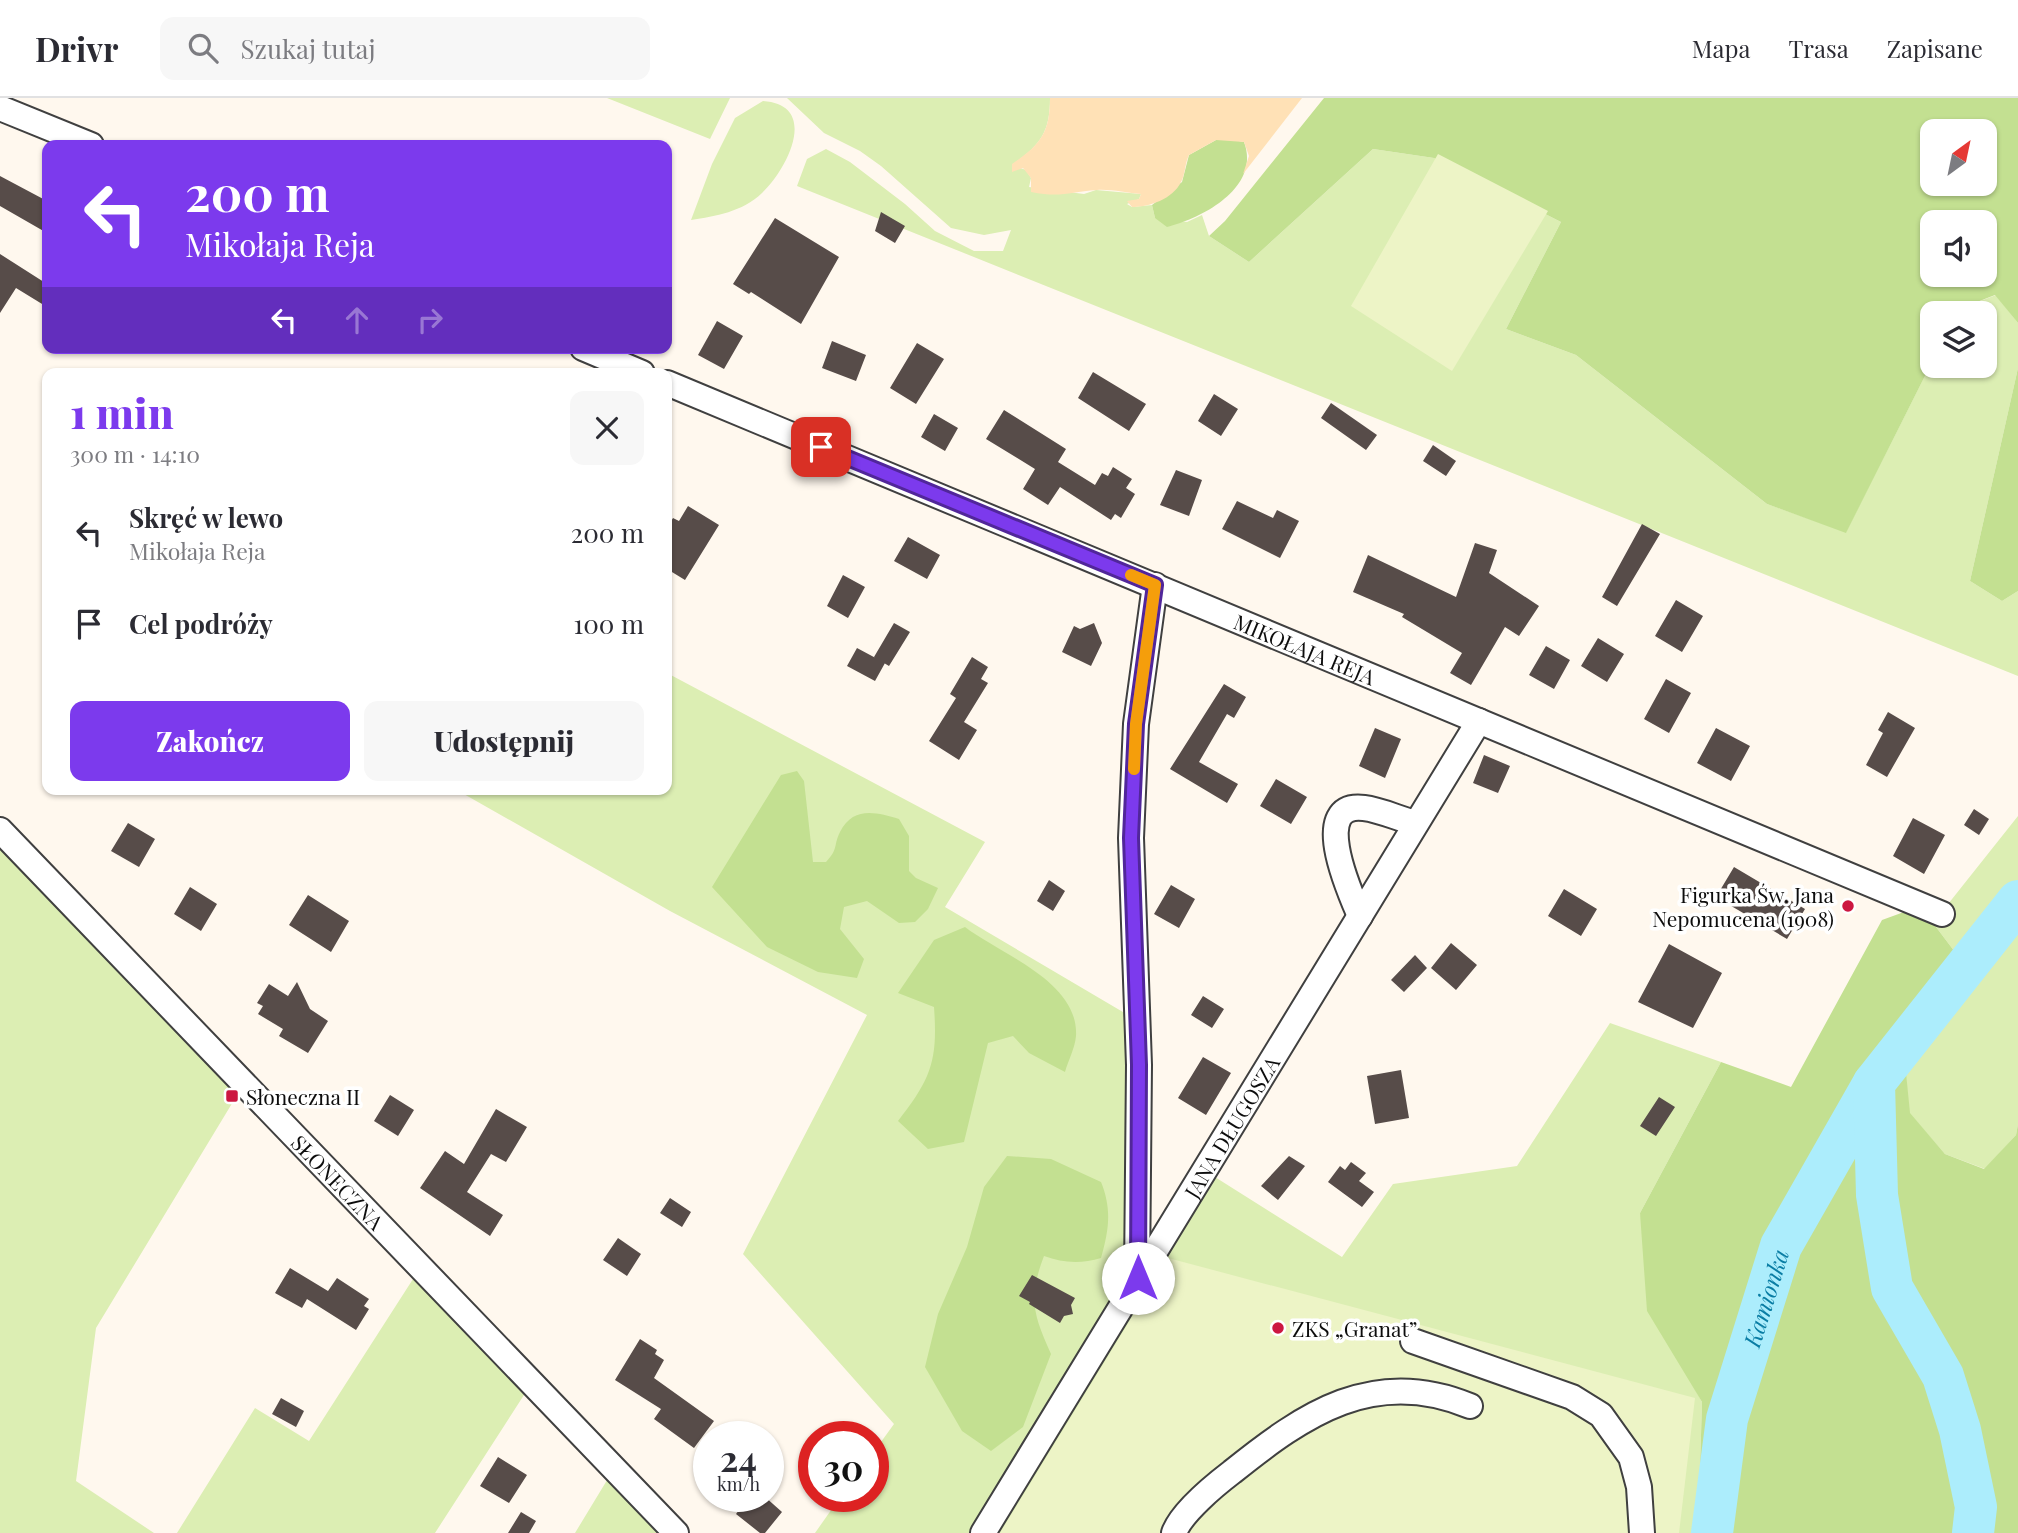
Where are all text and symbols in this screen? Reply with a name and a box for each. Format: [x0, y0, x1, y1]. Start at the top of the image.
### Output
search box [160, 17, 650, 80]
text: Drivr [35, 26, 118, 70]
icon: search [184, 29, 222, 67]
text: Szukaj tutaj [240, 31, 375, 66]
text: Mapa [1692, 32, 1750, 64]
text: Trasa [1788, 32, 1849, 64]
text: Zapisane [1887, 32, 1983, 64]
north arrow [1920, 119, 1997, 196]
map controls [1920, 119, 1997, 378]
text: 200 m [185, 159, 330, 224]
icon: left [70, 168, 161, 259]
button: sound [1920, 210, 1997, 287]
text: Mikołaja Reja [185, 222, 375, 265]
icon: left [265, 301, 303, 339]
icon: ahead [338, 301, 376, 339]
icon: right [411, 301, 449, 339]
button: layers [1920, 301, 1997, 378]
text: 1 min [70, 384, 174, 440]
button: close [570, 391, 644, 465]
pin [791, 417, 851, 477]
icon: arrive [802, 428, 840, 466]
text: 300 m · 14:10 [70, 438, 200, 469]
text: Skręć w lewo [129, 500, 283, 535]
icon: left [70, 514, 108, 552]
text: 200 m [571, 515, 644, 550]
text: Mikołaja Reja [129, 535, 265, 566]
icon: arrive [70, 605, 108, 643]
text: Cel podróży [129, 606, 273, 641]
text: 100 m [574, 606, 644, 641]
street label: MIKOŁAJA REJA [1230, 607, 1380, 691]
button: Zakończ [70, 701, 350, 781]
button: Udostępnij [364, 701, 644, 781]
place label: Figurka Św. Jana Nepomucena (1908) [1652, 880, 1835, 932]
marker: Figurka Św. Jana Nepomucena (1908) [1840, 898, 1856, 914]
street label: JANA DŁUGOSZA [1177, 1050, 1286, 1204]
place label: Słoneczna II [246, 1082, 360, 1110]
marker: Słoneczna II [224, 1088, 240, 1104]
street label: SŁONECZNA [286, 1128, 391, 1236]
position arrow [1101, 1241, 1175, 1315]
water label: Kamionka [1735, 1245, 1795, 1352]
place label: ZKS „Granat” [1292, 1314, 1418, 1342]
marker: ZKS „Granat” [1270, 1320, 1286, 1336]
speed limit sign: 30 [798, 1421, 889, 1512]
text: 24 [720, 1434, 757, 1481]
text: km/h [717, 1472, 760, 1496]

